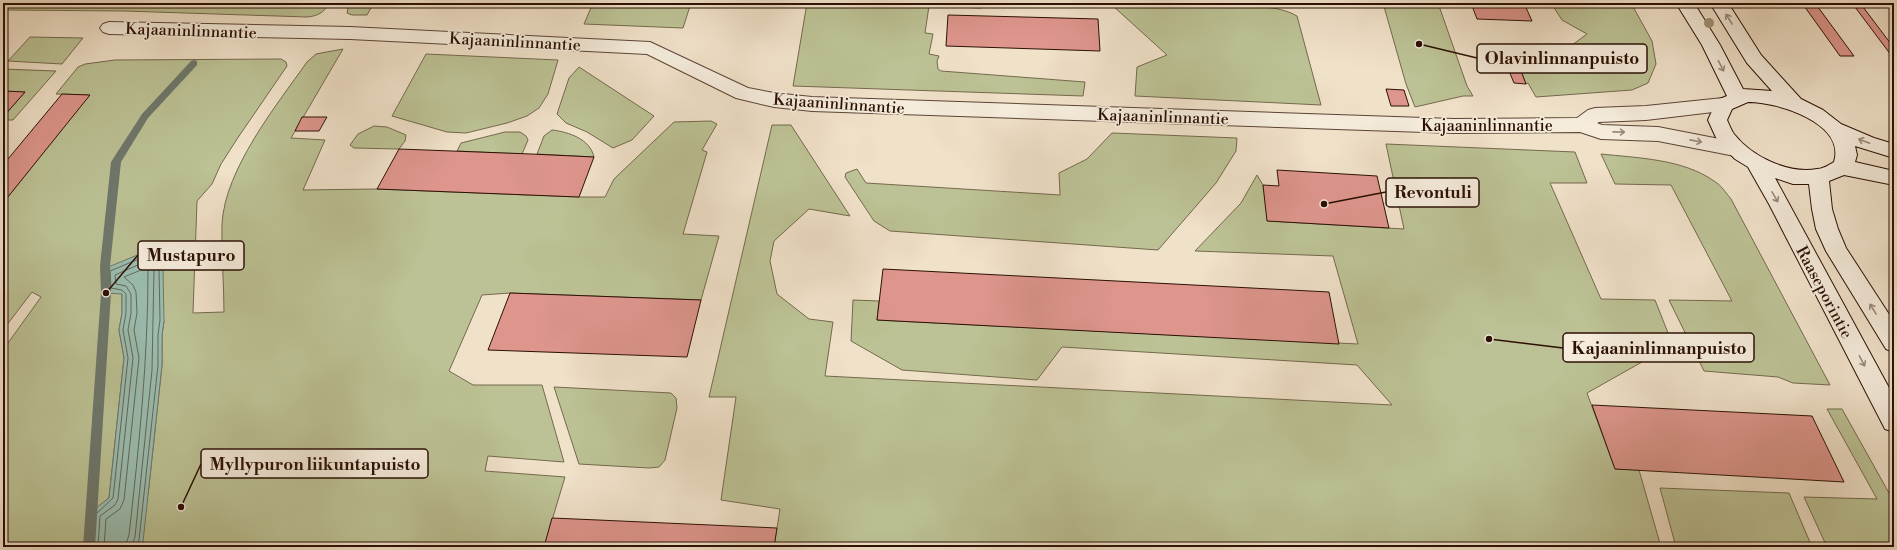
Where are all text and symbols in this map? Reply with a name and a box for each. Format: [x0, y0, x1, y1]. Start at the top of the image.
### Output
one-way arrow [1725, 14, 1733, 25]
street label: Kajaaninlinnantie [125, 19, 257, 43]
street label: Kajaaninlinnantie [449, 29, 581, 55]
callout: Olavinlinnanpuisto [1477, 44, 1647, 73]
text: Olavinlinnanpuisto [1485, 48, 1639, 70]
one-way arrow [1718, 60, 1725, 72]
street label: Kajaaninlinnantie [772, 89, 905, 119]
street label: Kajaaninlinnantie [1097, 105, 1229, 129]
street label: Kajaaninlinnantie [1421, 116, 1553, 136]
one-way arrow [1612, 129, 1625, 136]
one-way arrow [1858, 137, 1870, 145]
one-way arrow [1689, 138, 1702, 146]
callout: Revontuli [1386, 178, 1479, 207]
text: Revontuli [1394, 182, 1472, 204]
one-way arrow [1772, 191, 1780, 203]
callout: Mustapuro [138, 241, 244, 270]
street label: Raaseporintie [1791, 243, 1857, 342]
text: Mustapuro [146, 245, 236, 267]
one-way arrow [1869, 303, 1877, 315]
callout: Kajaaninlinnanpuisto [1563, 333, 1754, 362]
text: Kajaaninlinnanpuisto [1571, 338, 1747, 360]
one-way arrow [1858, 355, 1866, 367]
callout: Myllypuron liikuntapuisto [201, 449, 428, 478]
text: Myllypuron liikuntapuisto [210, 454, 420, 476]

